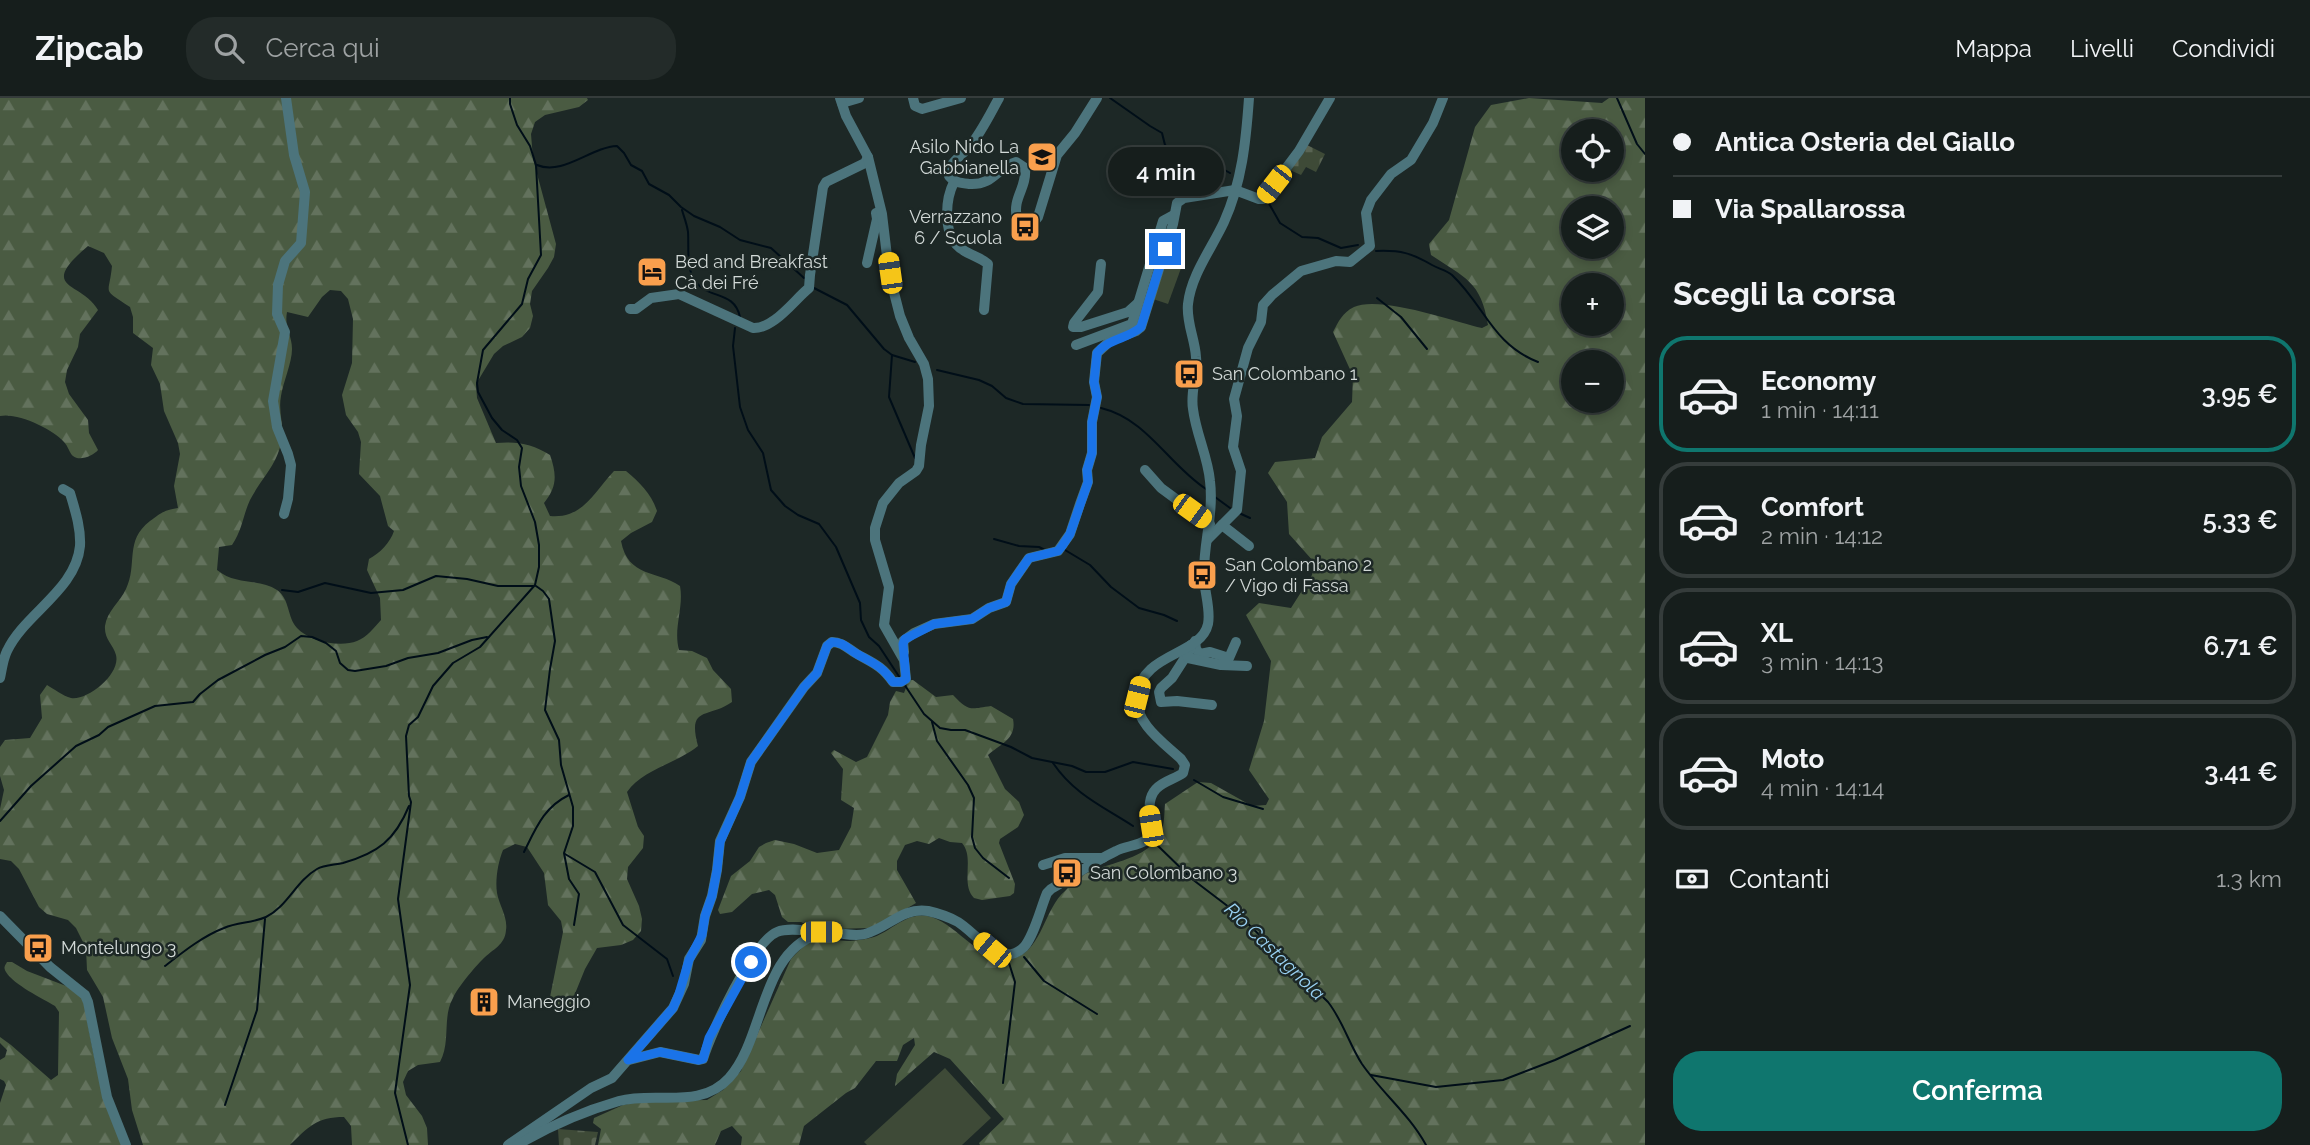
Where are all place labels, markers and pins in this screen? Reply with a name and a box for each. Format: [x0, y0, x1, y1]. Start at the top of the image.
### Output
place label: Asilo Nido La Gabbianella [910, 136, 1019, 178]
school or university icon: Asilo Nido La Gabbianella [1025, 140, 1059, 174]
place label: Verrazzano 6 / Scuola [909, 206, 1002, 248]
bus stop icon: Verrazzano 6 / Scuola [1008, 210, 1042, 244]
place label: Bed and Breakfast Cà dei Fré [675, 251, 828, 293]
hotel icon: Bed and Breakfast Cà dei Fré [635, 255, 669, 289]
bus stop icon: San Colombano 1 [1172, 357, 1206, 391]
place label: San Colombano 1 [1212, 363, 1358, 384]
place label: San Colombano 2 / Vigo di Fassa [1225, 554, 1372, 596]
bus stop icon: San Colombano 2 / Vigo di Fassa [1185, 558, 1219, 592]
bus stop icon: San Colombano 3 [1050, 856, 1084, 890]
place label: San Colombano 3 [1090, 862, 1237, 883]
bus stop icon: Montelungo 3 [21, 931, 55, 965]
place label: Montelungo 3 [61, 937, 176, 958]
building icon: Maneggio [467, 985, 501, 1019]
place label: Maneggio [507, 991, 591, 1012]

